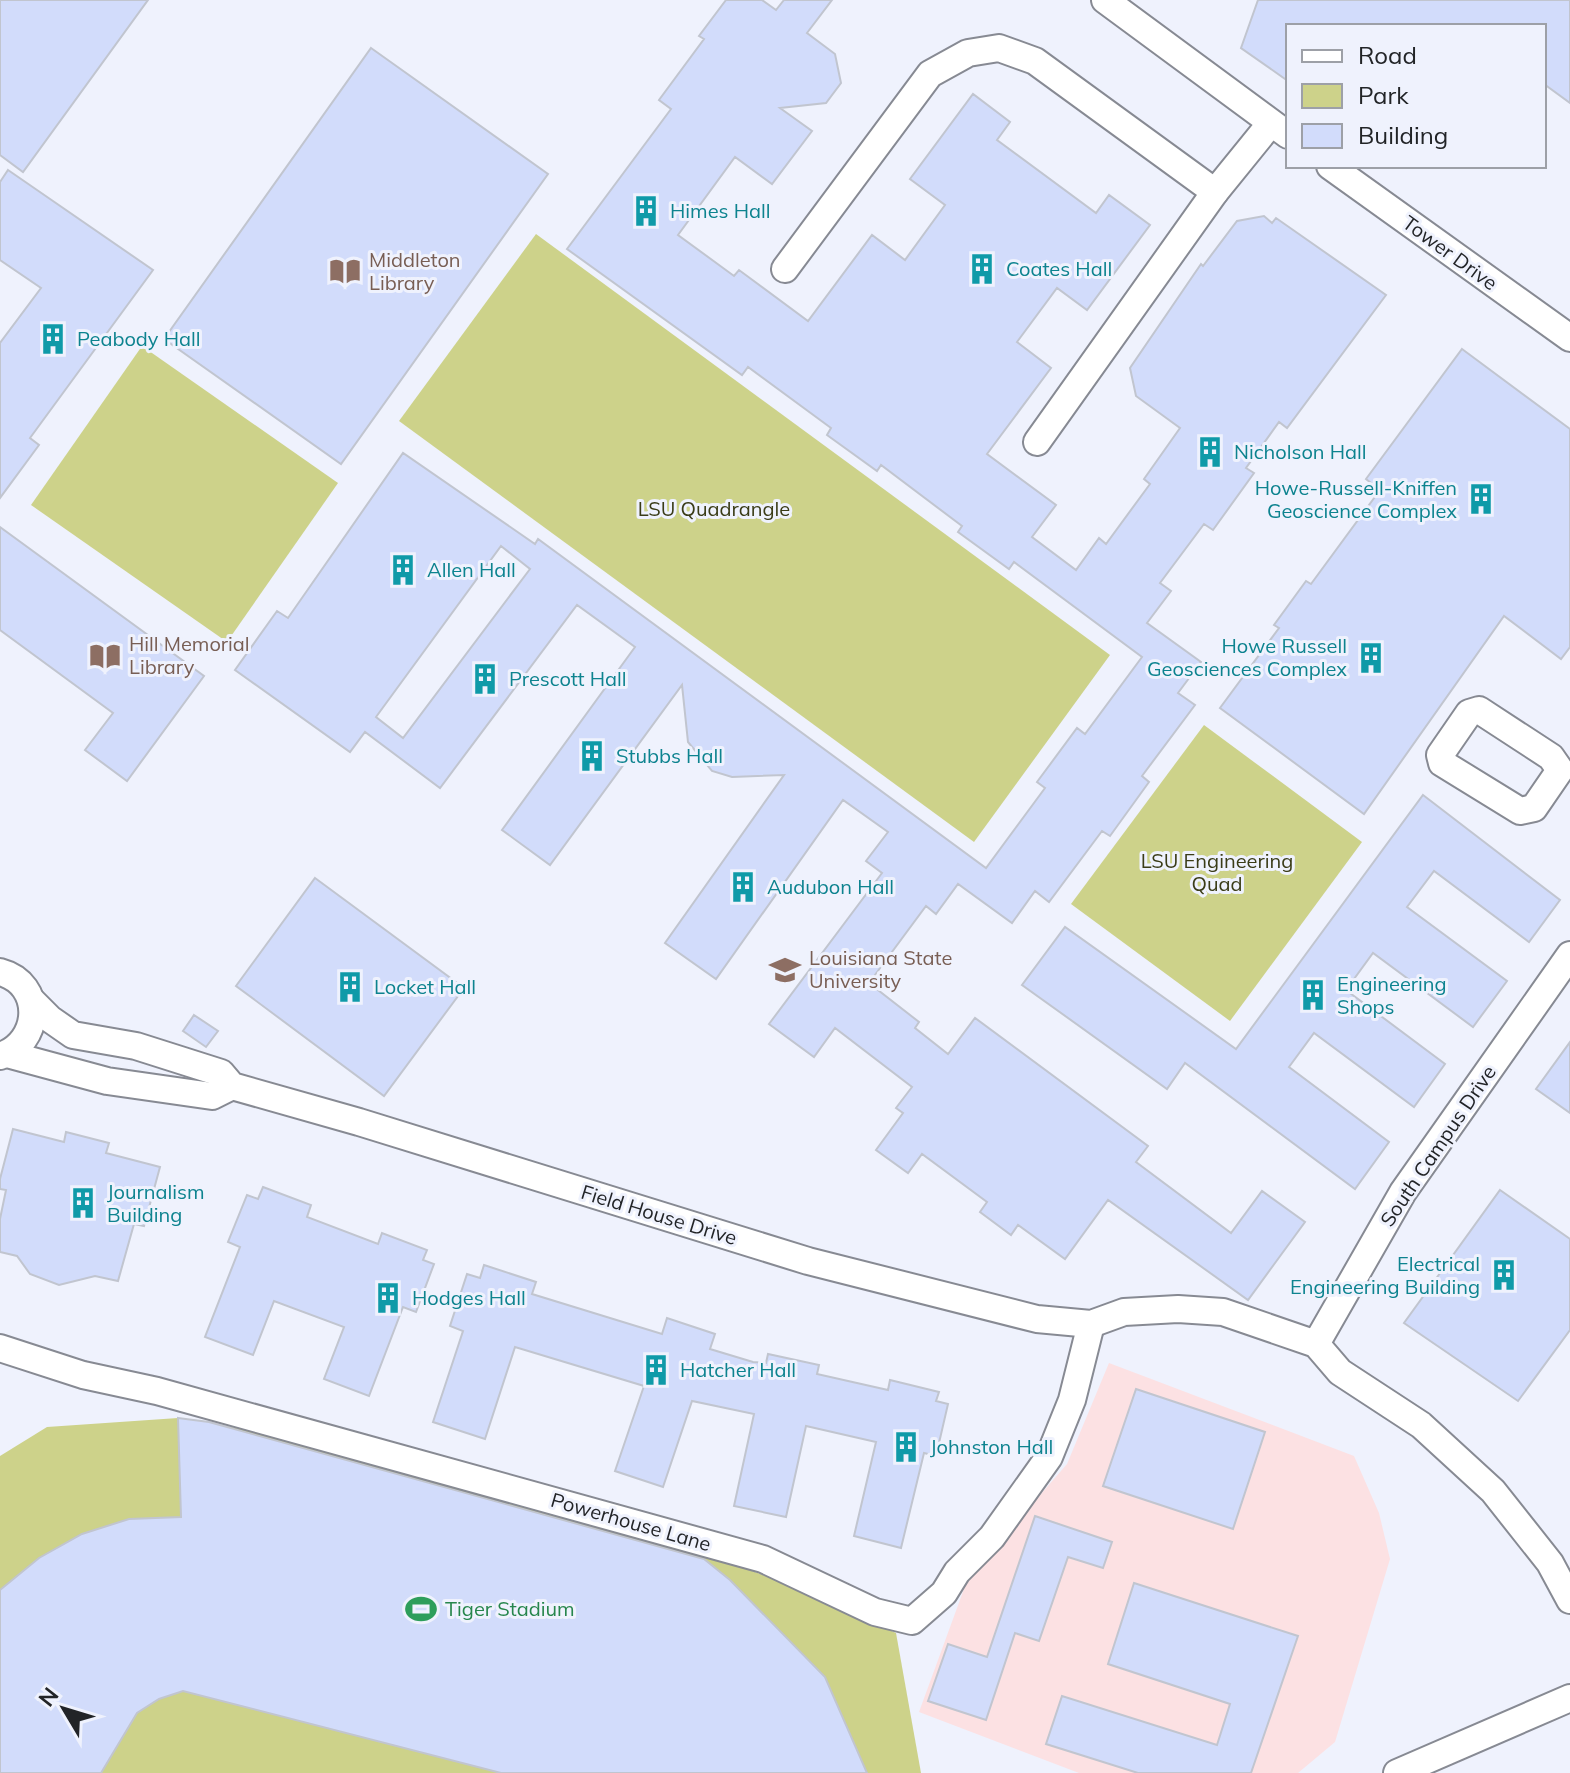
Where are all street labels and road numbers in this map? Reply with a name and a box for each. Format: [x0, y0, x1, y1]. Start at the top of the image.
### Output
street label: Tower Drive [1398, 210, 1502, 295]
street label: South Campus Drive [1374, 1060, 1501, 1231]
street label: Field House Drive [578, 1179, 740, 1250]
street label: Powerhouse Lane [548, 1487, 714, 1556]

